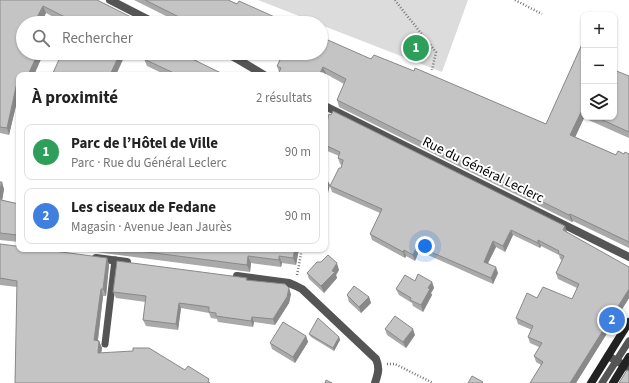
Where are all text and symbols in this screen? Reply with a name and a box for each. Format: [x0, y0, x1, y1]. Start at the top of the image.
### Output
map controls [581, 12, 617, 120]
button: + [581, 12, 617, 48]
search box [16, 16, 328, 60]
icon: search [30, 27, 52, 49]
text: Rechercher [62, 28, 133, 49]
pin: 1 [403, 33, 429, 63]
button: − [581, 48, 617, 84]
button: layers [581, 84, 617, 120]
text: À proximité [32, 86, 118, 110]
text: 2 résultats [256, 89, 312, 107]
street label: Rue du Général Leclerc [419, 132, 548, 208]
text: Parc de l’Hôtel de Ville [71, 133, 218, 154]
text: 1 [43, 143, 49, 161]
text: 90 m [285, 143, 311, 161]
text: Parc · Rue du Général Leclerc [71, 154, 227, 172]
text: Les ciseaux de Fedane [71, 197, 216, 218]
text: 2 [43, 207, 49, 225]
text: 90 m [285, 207, 311, 225]
text: Magasin · Avenue Jean Jaurès [71, 218, 232, 236]
your location [415, 236, 435, 256]
pin: 2 [599, 305, 625, 335]

